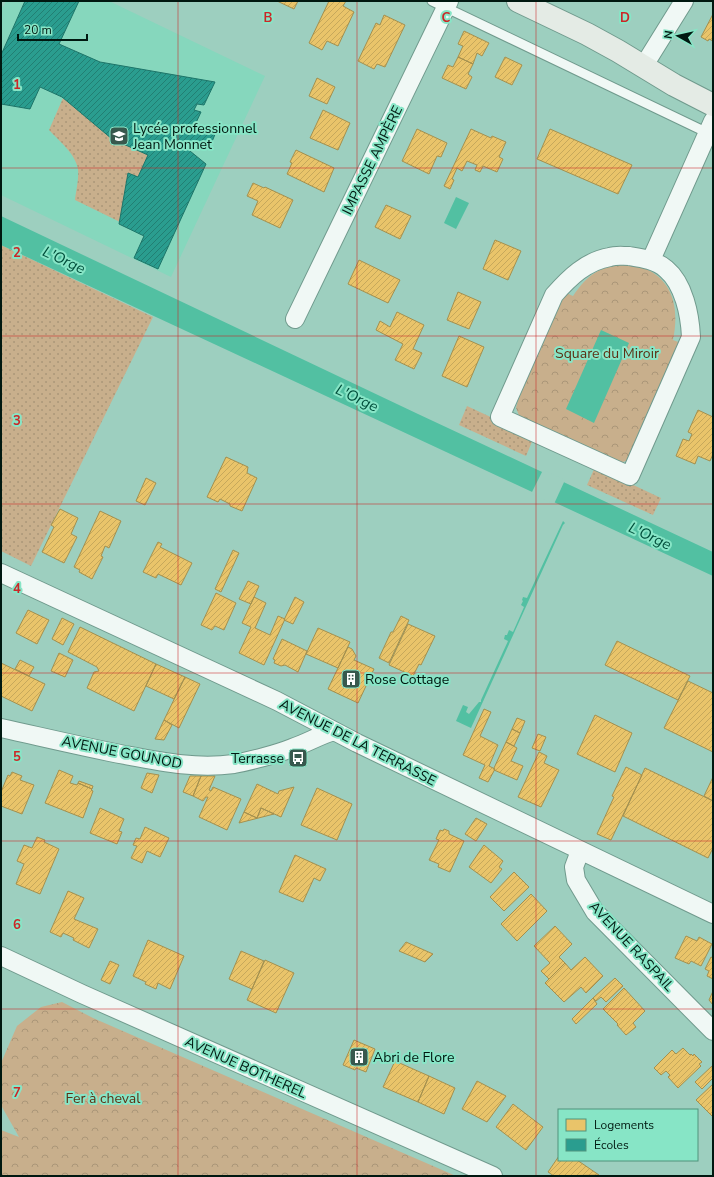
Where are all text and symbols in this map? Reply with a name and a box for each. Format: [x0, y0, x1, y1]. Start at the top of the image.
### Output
text: B [264, 9, 273, 27]
text: C [442, 9, 451, 27]
text: D [620, 9, 630, 27]
scale bar [18, 16, 87, 42]
north arrow [658, 16, 698, 56]
text: 20 m [24, 22, 52, 38]
text: N [661, 30, 677, 40]
text: 1 [13, 76, 21, 94]
street label: IMPASSE AMPÈRE [338, 102, 407, 218]
place label: Lycée professionnel Jean Monnet [132, 119, 258, 154]
school or university icon: Lycée professionnel Jean Monnet [108, 125, 130, 147]
water label: L'Orge [39, 241, 89, 279]
text: 2 [13, 244, 21, 262]
park label: Square du Miroir [555, 344, 659, 363]
water label: L'Orge [332, 379, 382, 417]
text: 3 [13, 412, 21, 430]
water label: L'Orge [625, 517, 675, 555]
text: 4 [13, 580, 21, 598]
building icon: Rose Cottage [340, 668, 362, 690]
place label: Rose Cottage [365, 670, 449, 689]
street label: AVENUE DE LA TERRASSE [276, 695, 439, 790]
street label: AVENUE GOUNOD [60, 732, 184, 773]
bus stop icon: Terrasse [287, 747, 309, 769]
text: 5 [13, 748, 21, 766]
place label: Terrasse [231, 749, 284, 768]
street label: AVENUE RASPAIL [585, 897, 679, 996]
text: 6 [13, 916, 21, 934]
street label: AVENUE BOTHEREL [182, 1032, 310, 1103]
building icon: Abri de Flore [348, 1046, 370, 1068]
place label: Abri de Flore [373, 1048, 454, 1067]
text: 7 [13, 1084, 21, 1102]
park label: Fer à cheval [66, 1089, 141, 1108]
legend [558, 1109, 698, 1161]
text: Logements [594, 1117, 654, 1133]
text: Écoles [594, 1137, 629, 1153]

